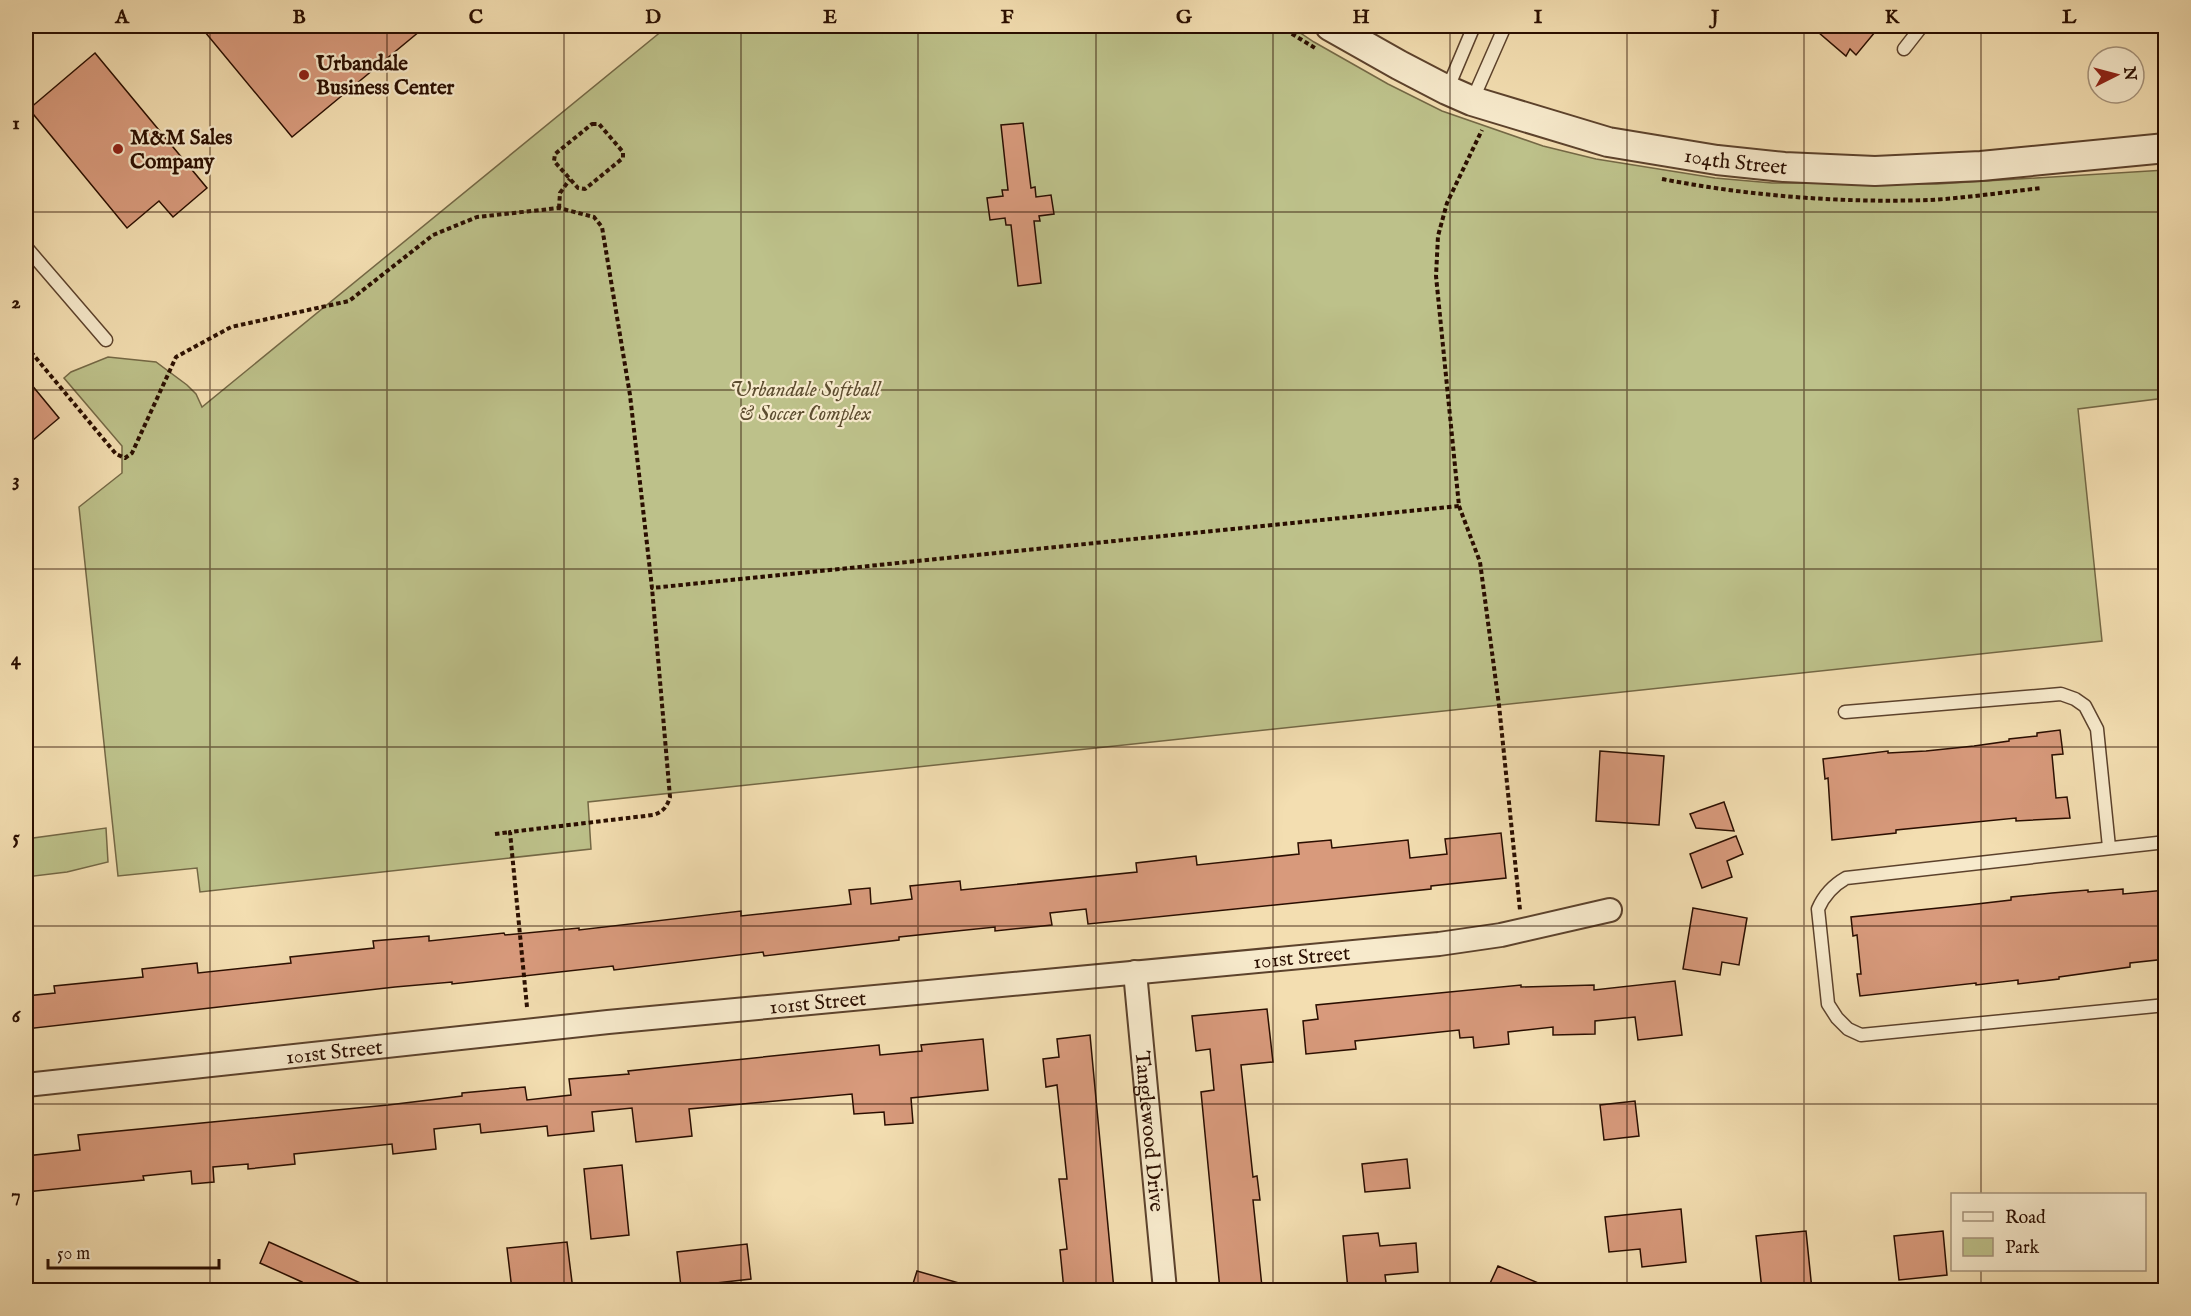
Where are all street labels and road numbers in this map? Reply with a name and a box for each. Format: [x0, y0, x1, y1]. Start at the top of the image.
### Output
street label: 104th Street [1682, 143, 1788, 182]
street label: 101st Street [1252, 940, 1351, 976]
street label: 101st Street [768, 986, 867, 1022]
street label: 101st Street [285, 1034, 384, 1072]
street label: Tanglewood Drive [1127, 1050, 1170, 1214]

